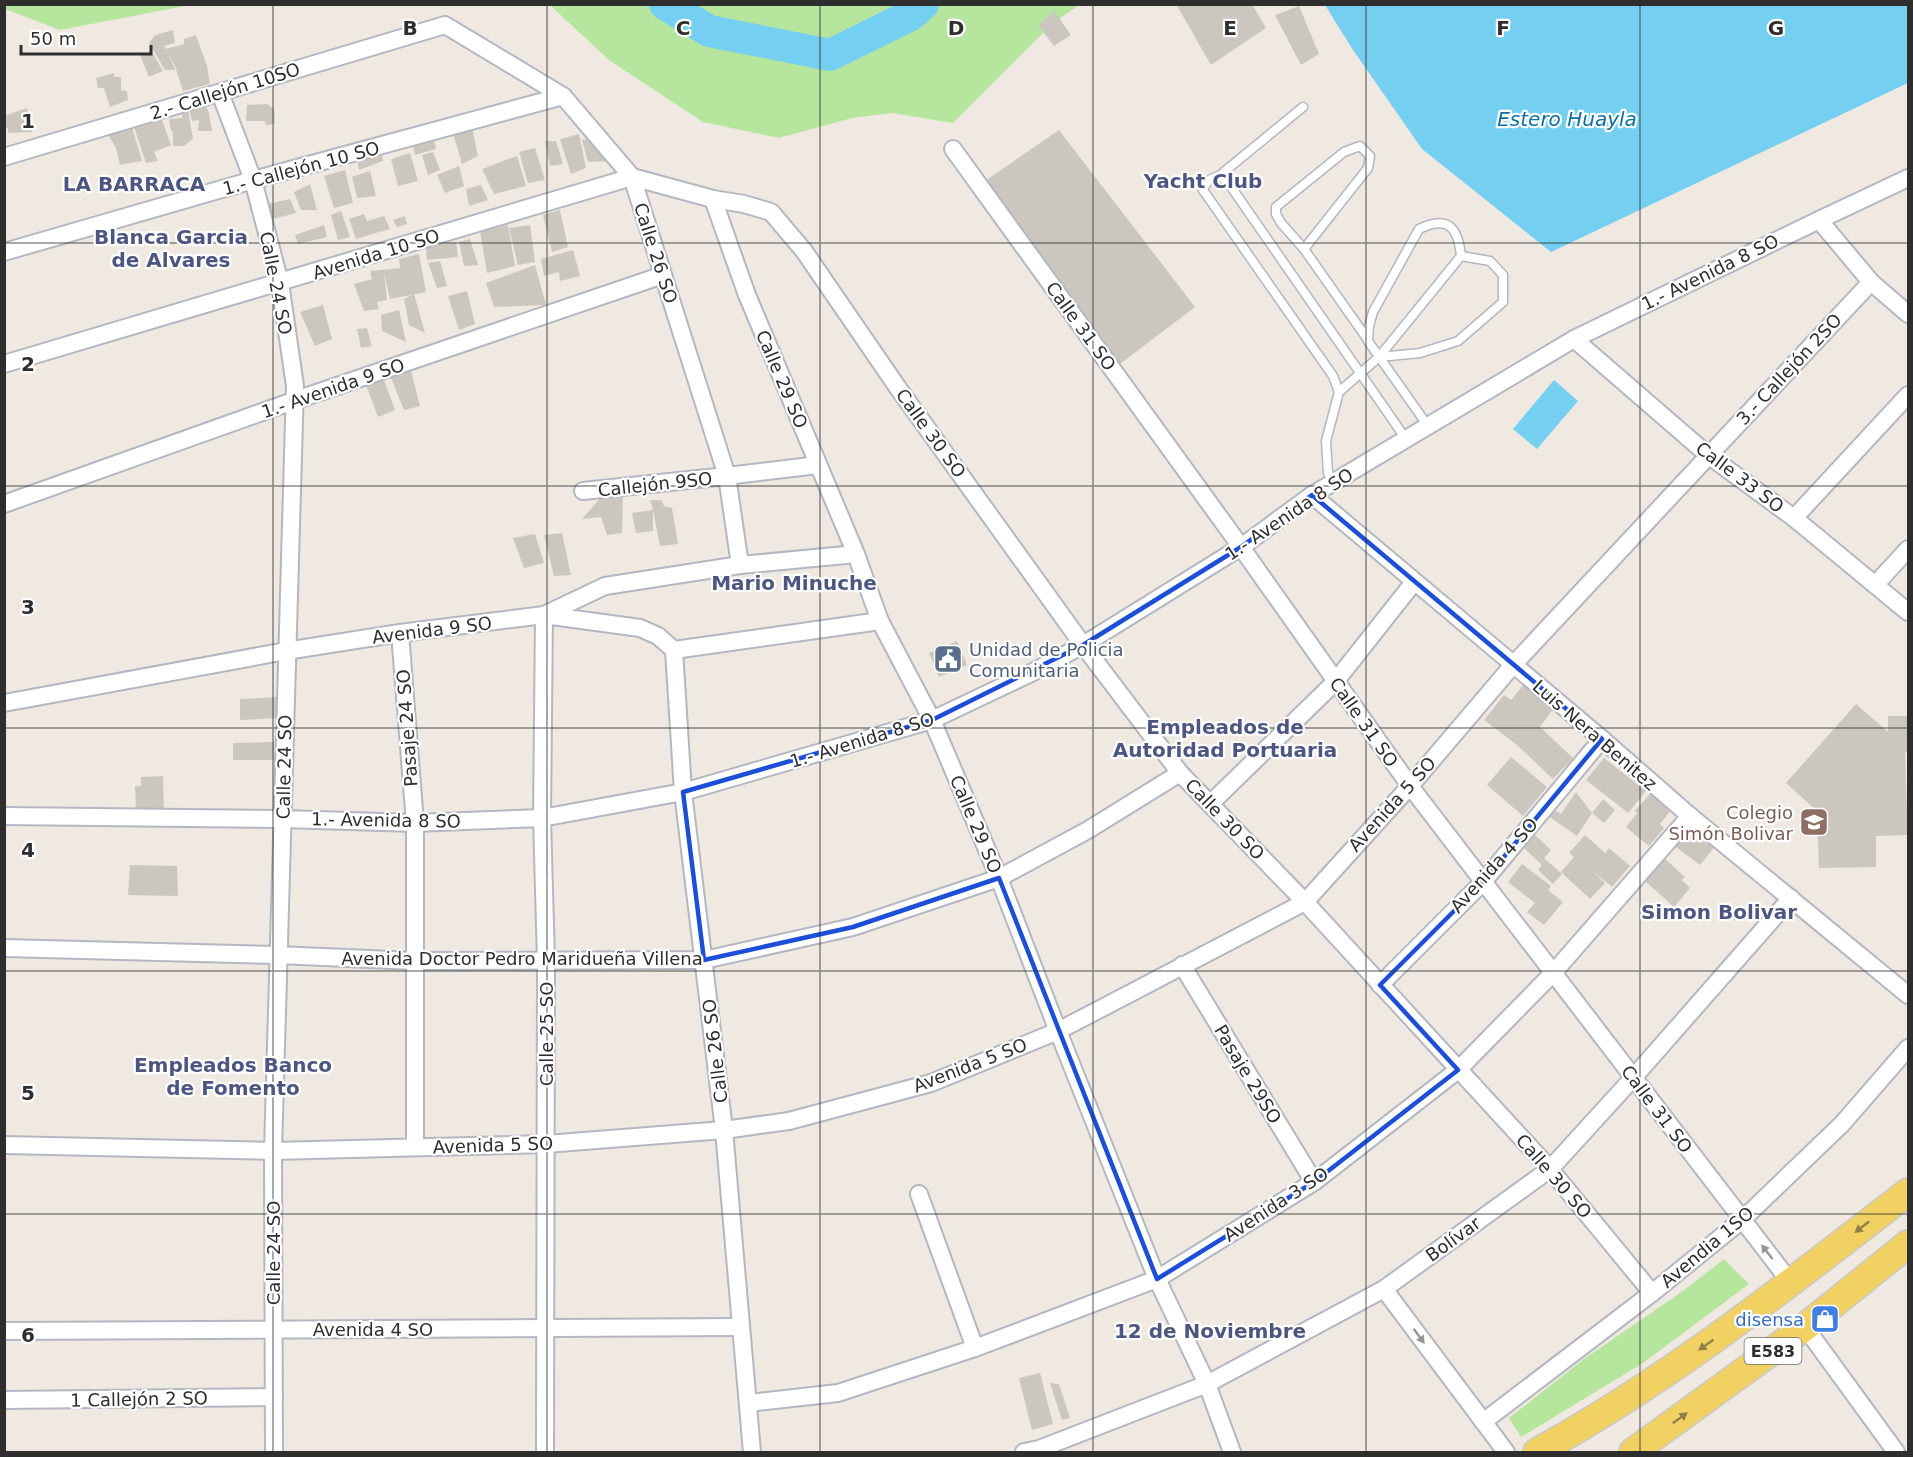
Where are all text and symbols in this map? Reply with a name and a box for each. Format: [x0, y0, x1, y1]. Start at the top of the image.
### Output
text: B [402, 16, 418, 40]
text: C [676, 16, 690, 40]
text: D [948, 16, 964, 40]
text: E [1223, 16, 1237, 40]
text: F [1496, 16, 1510, 40]
text: G [1768, 16, 1784, 40]
scale bar [21, 18, 152, 56]
text: 50 m [30, 28, 76, 49]
street label: 2.- Callejón 10SO [147, 58, 303, 124]
water label: Estero Huayla [1497, 107, 1637, 131]
text: 1 [21, 109, 35, 133]
street label: 1.- Callejón 10 SO [220, 137, 382, 199]
district label: Yacht Club [1143, 169, 1262, 193]
district label: LA BARRACA [63, 172, 206, 196]
street label: Calle 26 SO [630, 200, 682, 306]
district label: Blanca Garcia de Alvares [94, 225, 248, 272]
street label: Avenida 10 SO [310, 225, 442, 283]
street label: Calle 24 SO [256, 230, 296, 336]
street label: 1.- Avenida 8 SO [1638, 230, 1782, 314]
street label: Calle 31 SO [1042, 278, 1120, 374]
street label: 3.- Callejón 2SO [1732, 309, 1846, 429]
street label: Calle 29 SO [752, 327, 812, 431]
text: 2 [21, 352, 35, 376]
street label: 1.- Avenida 9 SO [259, 354, 407, 422]
street label: Calle 30 SO [892, 385, 970, 481]
street label: Calle 33 SO [1692, 437, 1788, 517]
street label: 1.- Avenida 8 SO [1221, 463, 1357, 565]
street label: Callejón 9SO [597, 468, 713, 500]
district label: Mario Minuche [711, 571, 877, 595]
text: 3 [21, 595, 35, 619]
street label: Avenida 9 SO [371, 612, 493, 648]
place label: Unidad de Policia Comunitaria [969, 639, 1124, 681]
public building icon: Unidad de Policia Comunitaria [932, 643, 964, 675]
street label: Pasaje 24 SO [392, 669, 422, 787]
street label: Calle 31 SO [1325, 673, 1403, 771]
street label: Luis Nera Benitez [1529, 675, 1661, 795]
street label: 1.- Avenida 8 SO [787, 708, 937, 772]
street label: Calle 24 SO [273, 715, 295, 819]
district label: Empleados de Autoridad Portuaria [1113, 715, 1337, 762]
street label: Avenida 5 SO [1344, 752, 1440, 856]
street label: Calle 29 SO [946, 772, 1006, 876]
street label: Calle 30 SO [1181, 774, 1269, 864]
place label: Colegio Simón Bolivar [1668, 802, 1794, 844]
school or university icon: Colegio Simón Bolivar [1798, 806, 1830, 838]
street label: 1.- Avenida 8 SO [311, 808, 461, 832]
street label: Avenida 4 SO [1446, 813, 1542, 917]
text: 4 [21, 838, 35, 862]
district label: Simon Bolivar [1641, 900, 1797, 924]
street label: Avenida Doctor Pedro Maridueña Villena [341, 948, 703, 969]
street label: Calle 25 SO [536, 982, 557, 1086]
street label: Calle 26 SO [698, 998, 732, 1104]
street label: Pasaje 29SO [1210, 1021, 1286, 1127]
street label: Avenida 5 SO [910, 1034, 1030, 1096]
district label: Empleados Banco de Fomento [134, 1053, 332, 1100]
street label: Calle 31 SO [1617, 1061, 1697, 1157]
text: 5 [21, 1081, 35, 1105]
street label: Calle 30 SO [1512, 1130, 1596, 1222]
street label: Avenida 5 SO [432, 1132, 554, 1158]
street label: Avenida 3 SO [1220, 1162, 1332, 1246]
street label: Calle 24 SO [263, 1201, 284, 1305]
street label: Avendia 1SO [1656, 1202, 1758, 1292]
street label: Bolívar [1422, 1212, 1485, 1266]
one-way arrow [1855, 1221, 1870, 1233]
one-way arrow [1761, 1244, 1773, 1259]
shop icon: disensa [1809, 1303, 1841, 1335]
place label: disensa [1735, 1309, 1804, 1330]
street label: Avenida 4 SO [313, 1319, 433, 1340]
district label: 12 de Noviembre [1114, 1319, 1306, 1343]
text: 6 [21, 1323, 35, 1347]
one-way arrow [1413, 1327, 1425, 1343]
one-way arrow [1699, 1338, 1714, 1350]
road number: E583 [1744, 1338, 1802, 1364]
street label: 1 Callejón 2 SO [70, 1387, 208, 1411]
one-way arrow [1672, 1413, 1688, 1424]

